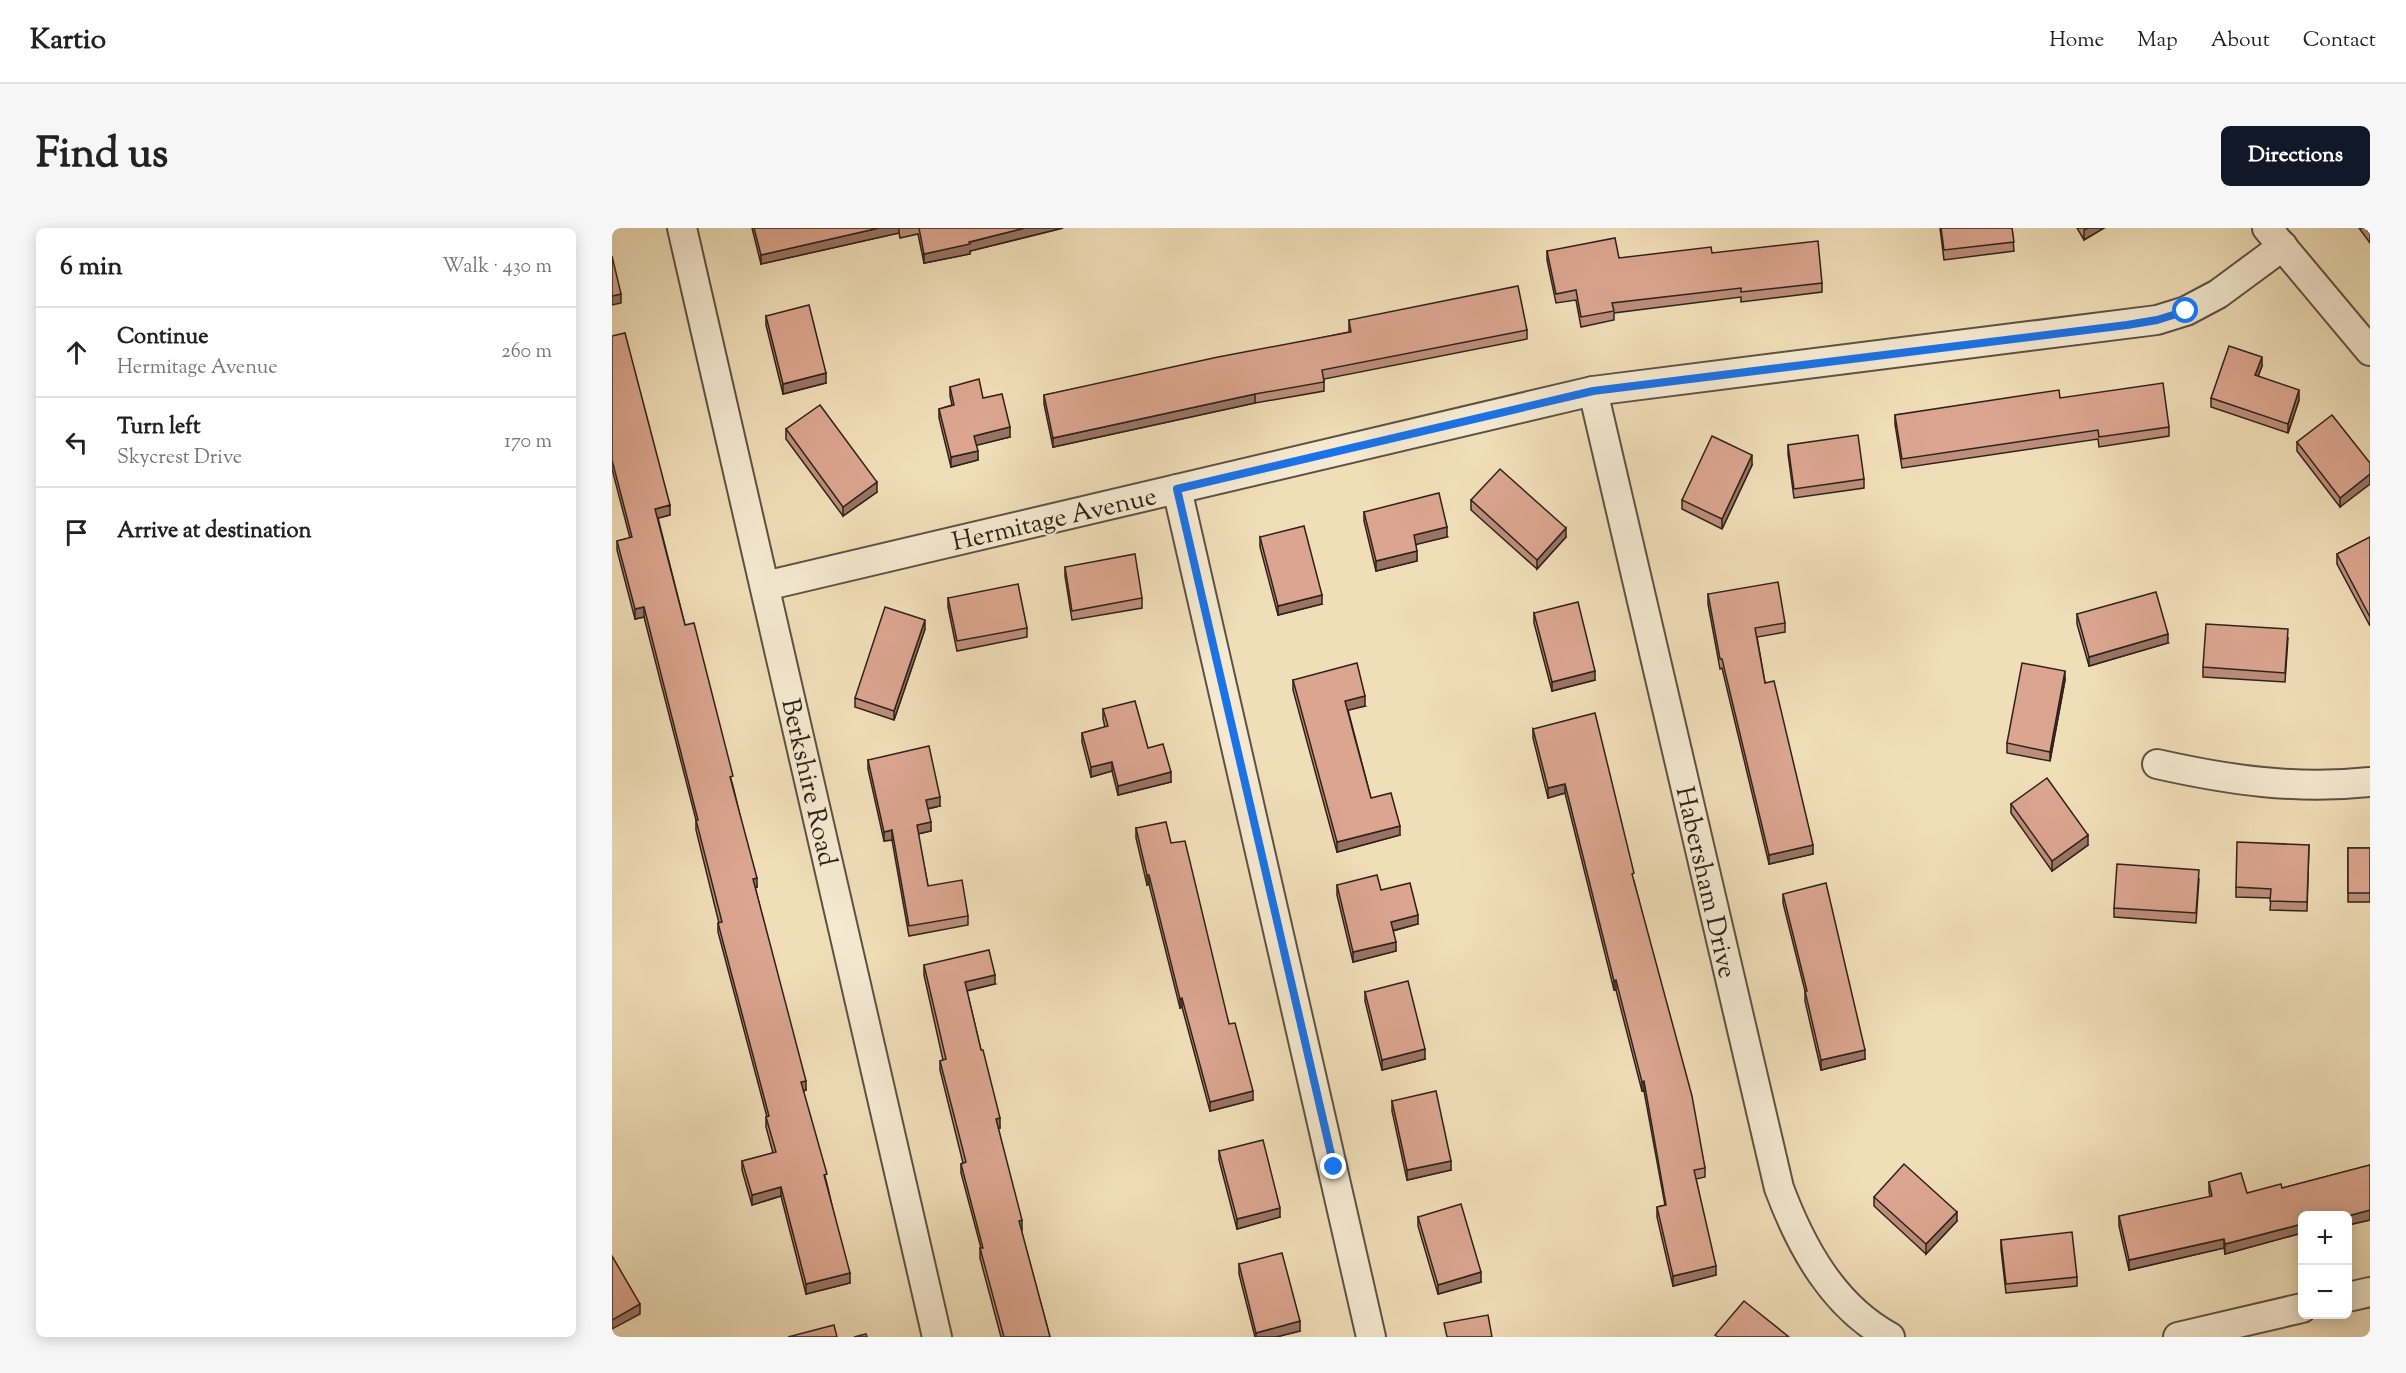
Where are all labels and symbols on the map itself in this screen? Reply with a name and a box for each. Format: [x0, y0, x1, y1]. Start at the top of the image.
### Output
route start [2172, 297, 2198, 323]
street label: Hermitage Avenue [949, 479, 1160, 562]
street label: Berkshire Road [770, 695, 845, 870]
street label: Habersham Drive [1665, 783, 1745, 982]
route end [1320, 1153, 1346, 1179]

